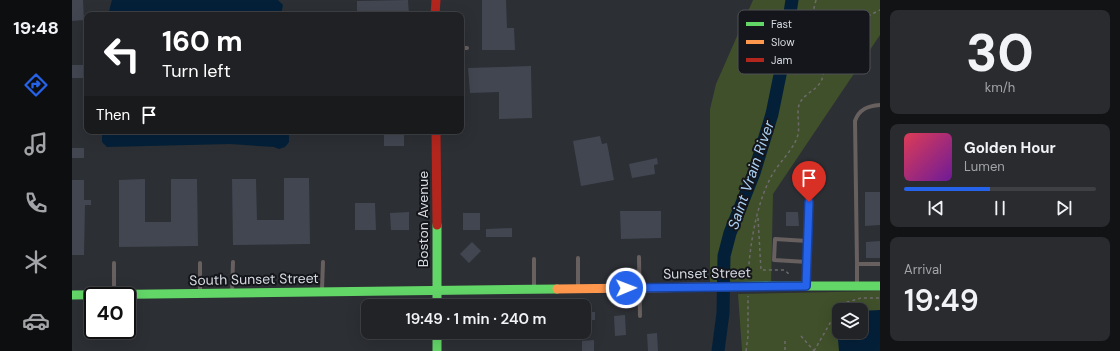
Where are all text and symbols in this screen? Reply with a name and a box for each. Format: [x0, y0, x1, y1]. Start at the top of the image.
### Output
legend [738, 10, 870, 74]
text: 19:48 [13, 16, 59, 40]
text: Fast [771, 17, 792, 31]
text: 30 [966, 19, 1034, 87]
text: 160 m [162, 23, 243, 60]
icon: left [96, 28, 148, 80]
text: Slow [771, 35, 795, 49]
text: Jam [771, 53, 792, 67]
text: Turn left [162, 59, 231, 83]
icon: directions [22, 71, 50, 99]
text: km/h [985, 79, 1015, 96]
icon: arrive [138, 104, 160, 126]
text: Then [96, 105, 130, 125]
water label: Saint Vrain River [723, 117, 779, 232]
icon: music [22, 130, 50, 158]
text: Golden Hour [964, 138, 1056, 158]
text: Lumen [964, 158, 1005, 175]
pin [792, 161, 826, 202]
icon: arrive [798, 167, 820, 189]
street label: Boston Avenue [414, 171, 432, 267]
icon: phone [22, 189, 50, 217]
icon: previous [925, 197, 947, 219]
icon: pause [989, 197, 1011, 219]
icon: next [1053, 197, 1075, 219]
icon: climate [22, 248, 50, 276]
text: Arrival [904, 261, 942, 278]
street label: Sunset Street [663, 263, 751, 283]
position arrow [605, 267, 647, 309]
street label: South Sunset Street [189, 269, 319, 289]
text: 19:49 [904, 281, 979, 320]
speed limit sign: 40 [84, 287, 136, 339]
map controls [832, 303, 868, 339]
button: layers [832, 303, 868, 339]
icon: car [22, 307, 50, 335]
text: 19:49 · 1 min · 240 m [406, 309, 546, 329]

